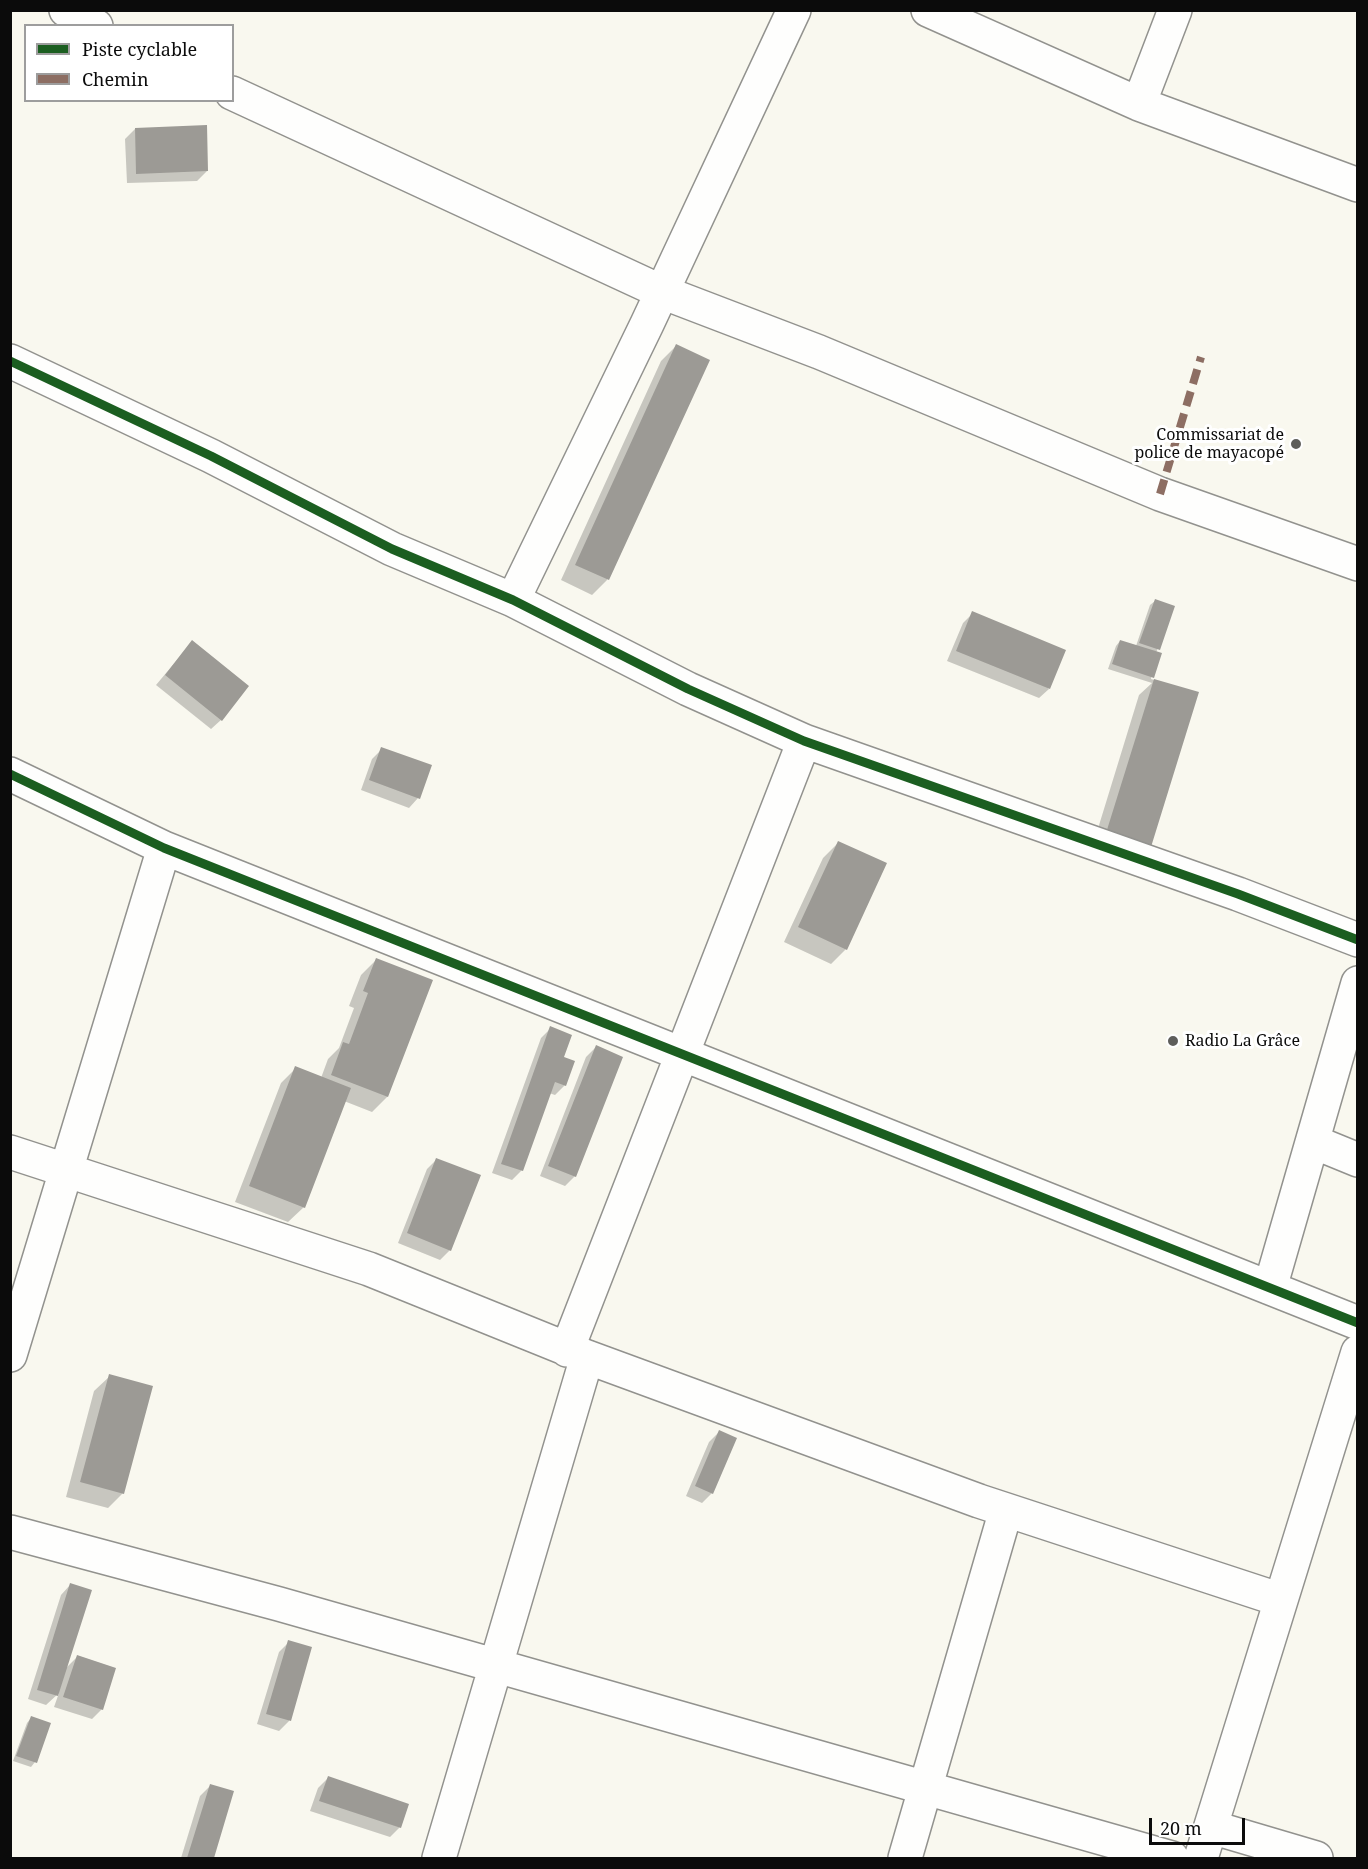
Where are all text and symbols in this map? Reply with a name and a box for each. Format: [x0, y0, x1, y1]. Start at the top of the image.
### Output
legend [24, 24, 234, 102]
text: Piste cyclable [82, 37, 197, 61]
text: Chemin [82, 67, 149, 91]
place label: Commissariat de police de mayacopé [1134, 425, 1284, 463]
marker: Commissariat de police de mayacopé [1289, 437, 1303, 451]
place label: Radio La Grâce [1185, 1031, 1300, 1051]
marker: Radio La Grâce [1166, 1034, 1180, 1048]
scale bar [1152, 1806, 1248, 1844]
text: 20 m [1160, 1816, 1202, 1840]

